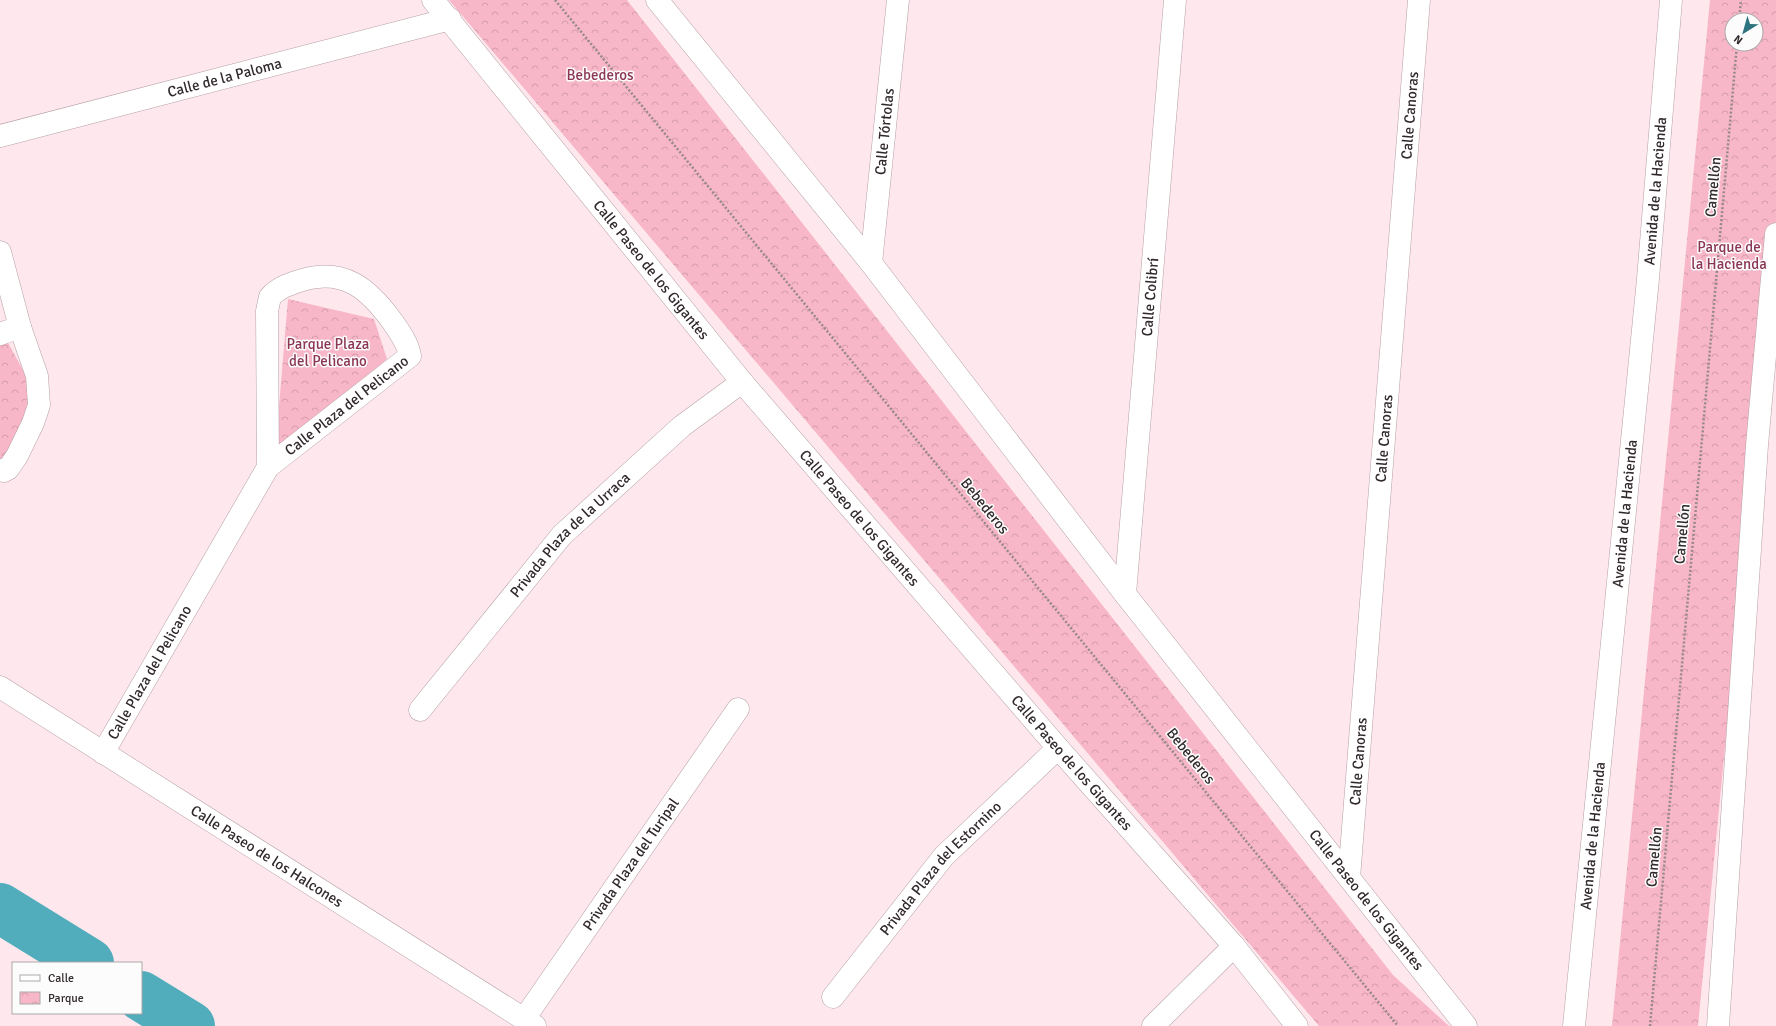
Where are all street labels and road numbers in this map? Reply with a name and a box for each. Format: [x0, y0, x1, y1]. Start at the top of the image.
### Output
street label: Calle de la Paloma [165, 54, 284, 101]
street label: Calle Canoras [1397, 70, 1422, 160]
street label: Calle Tórtolas [871, 87, 898, 176]
street label: Avenida de la Hacienda [1640, 116, 1670, 266]
street label: Camellón [1701, 156, 1725, 218]
street label: Calle Paseo de los Gigantes [589, 196, 713, 344]
street label: Calle Colibrí [1138, 257, 1162, 337]
street label: Calle Plaza del Pelicano [281, 352, 412, 459]
street label: Calle Canoras [1372, 393, 1397, 483]
street label: Avenida de la Hacienda [1608, 439, 1641, 588]
street label: Calle Paseo de los Gigantes [796, 446, 923, 590]
street label: Privada Plaza de la Urraca [506, 468, 634, 601]
street label: Bebederos [957, 474, 1013, 538]
street label: Camellón [1670, 503, 1694, 565]
street label: Calle Plaza del Pelicano [104, 602, 195, 743]
street label: Calle Paseo de los Gigantes [1007, 691, 1136, 834]
street label: Calle Canoras [1346, 716, 1371, 806]
street label: Bebederos [1163, 724, 1219, 788]
street label: Avenida de la Hacienda [1577, 761, 1609, 911]
street label: Privada Plaza del Turipal [579, 795, 683, 934]
street label: Privada Plaza del Estornino [876, 797, 1005, 939]
street label: Calle Paseo de los Halcones [187, 801, 347, 911]
street label: Calle Paseo de los Gigantes [1305, 826, 1428, 974]
street label: Camellón [1642, 826, 1666, 888]

